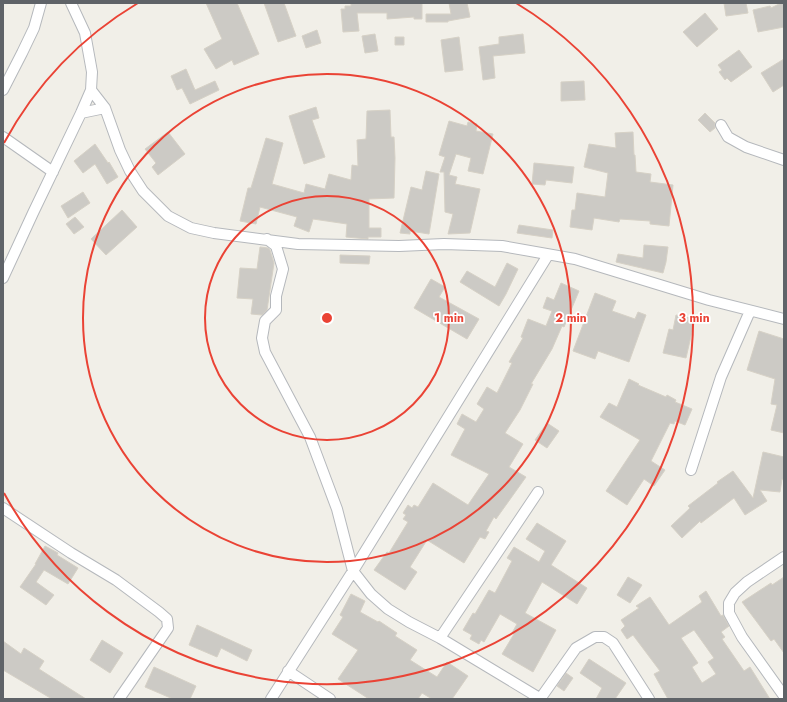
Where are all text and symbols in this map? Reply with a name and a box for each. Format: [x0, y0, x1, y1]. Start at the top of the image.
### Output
text: 1 min [434, 309, 464, 327]
text: 2 min [555, 309, 587, 327]
text: 3 min [678, 309, 710, 327]
centre of rings [320, 311, 334, 325]

